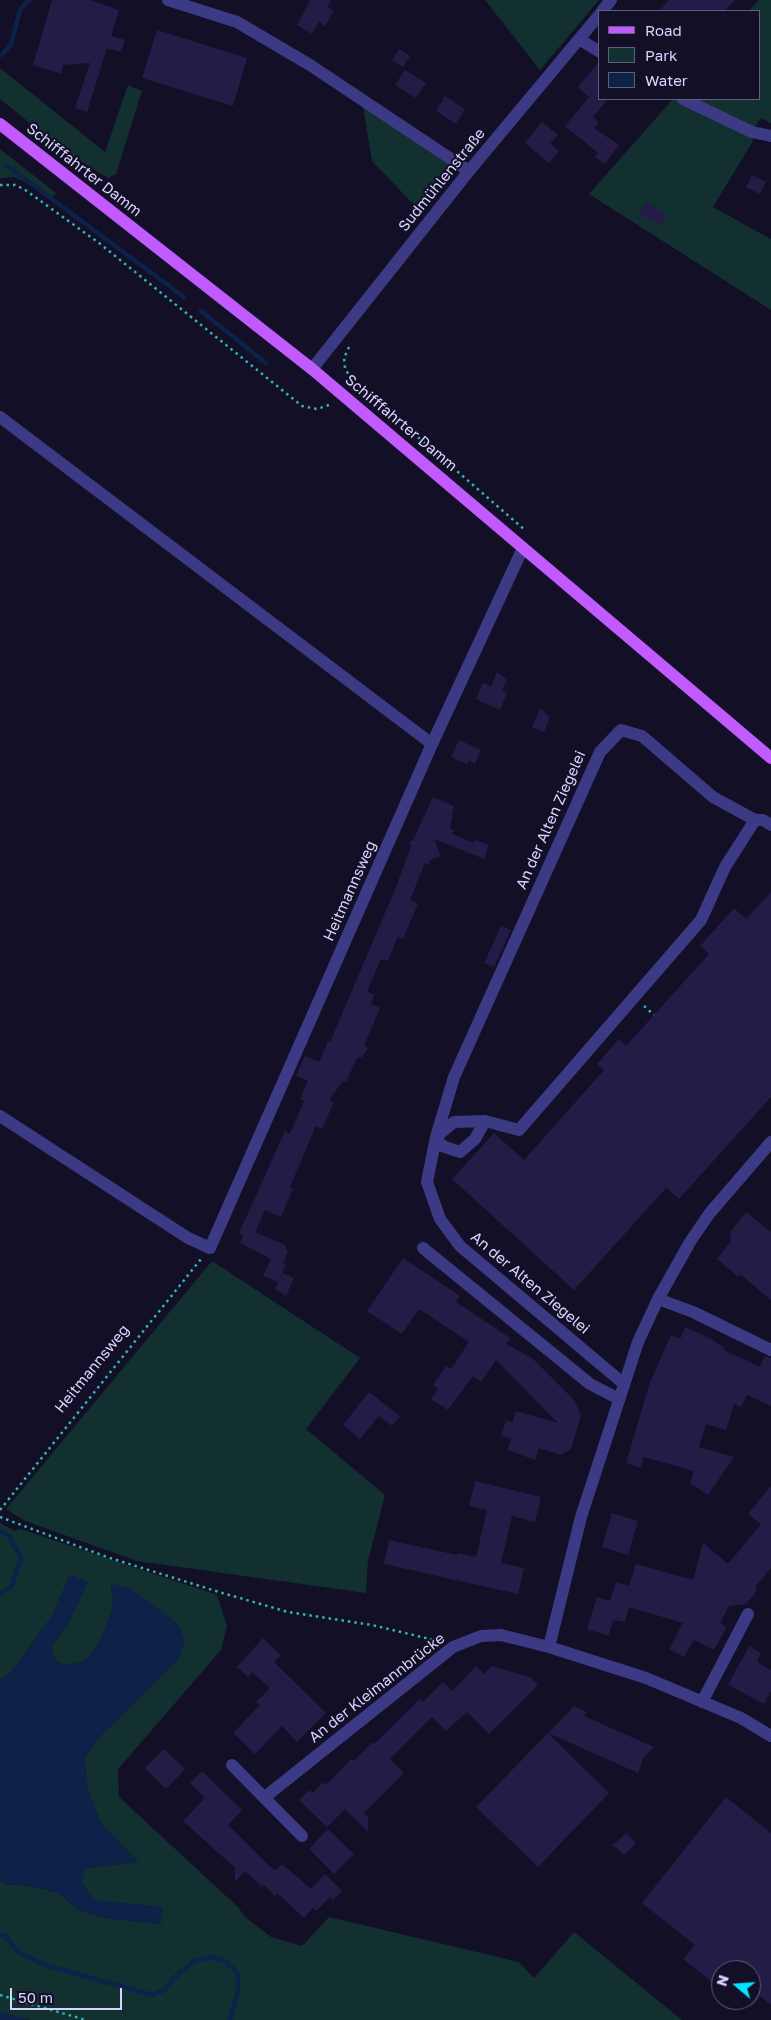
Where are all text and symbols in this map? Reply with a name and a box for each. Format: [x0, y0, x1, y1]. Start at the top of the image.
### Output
legend [598, 10, 761, 100]
text: Road [645, 21, 682, 39]
text: Park [645, 46, 677, 64]
text: Water [645, 71, 688, 89]
street label: Schifffahrter Damm [23, 119, 145, 221]
street label: Sudmühlenstraße [395, 125, 489, 235]
street label: Schifffahrter Damm [341, 371, 461, 475]
street label: An der Alten Ziegelei [512, 748, 590, 892]
street label: Heitmannsweg [320, 838, 380, 944]
street label: An der Alten Ziegelei [467, 1228, 593, 1338]
street label: Heitmannsweg [51, 1321, 133, 1417]
street label: An der Kleimannbrücke [305, 1629, 449, 1747]
north arrow [711, 1960, 761, 2010]
text: N [712, 1973, 732, 1988]
scale bar [12, 1978, 125, 2010]
text: 50 m [18, 1988, 53, 2006]

